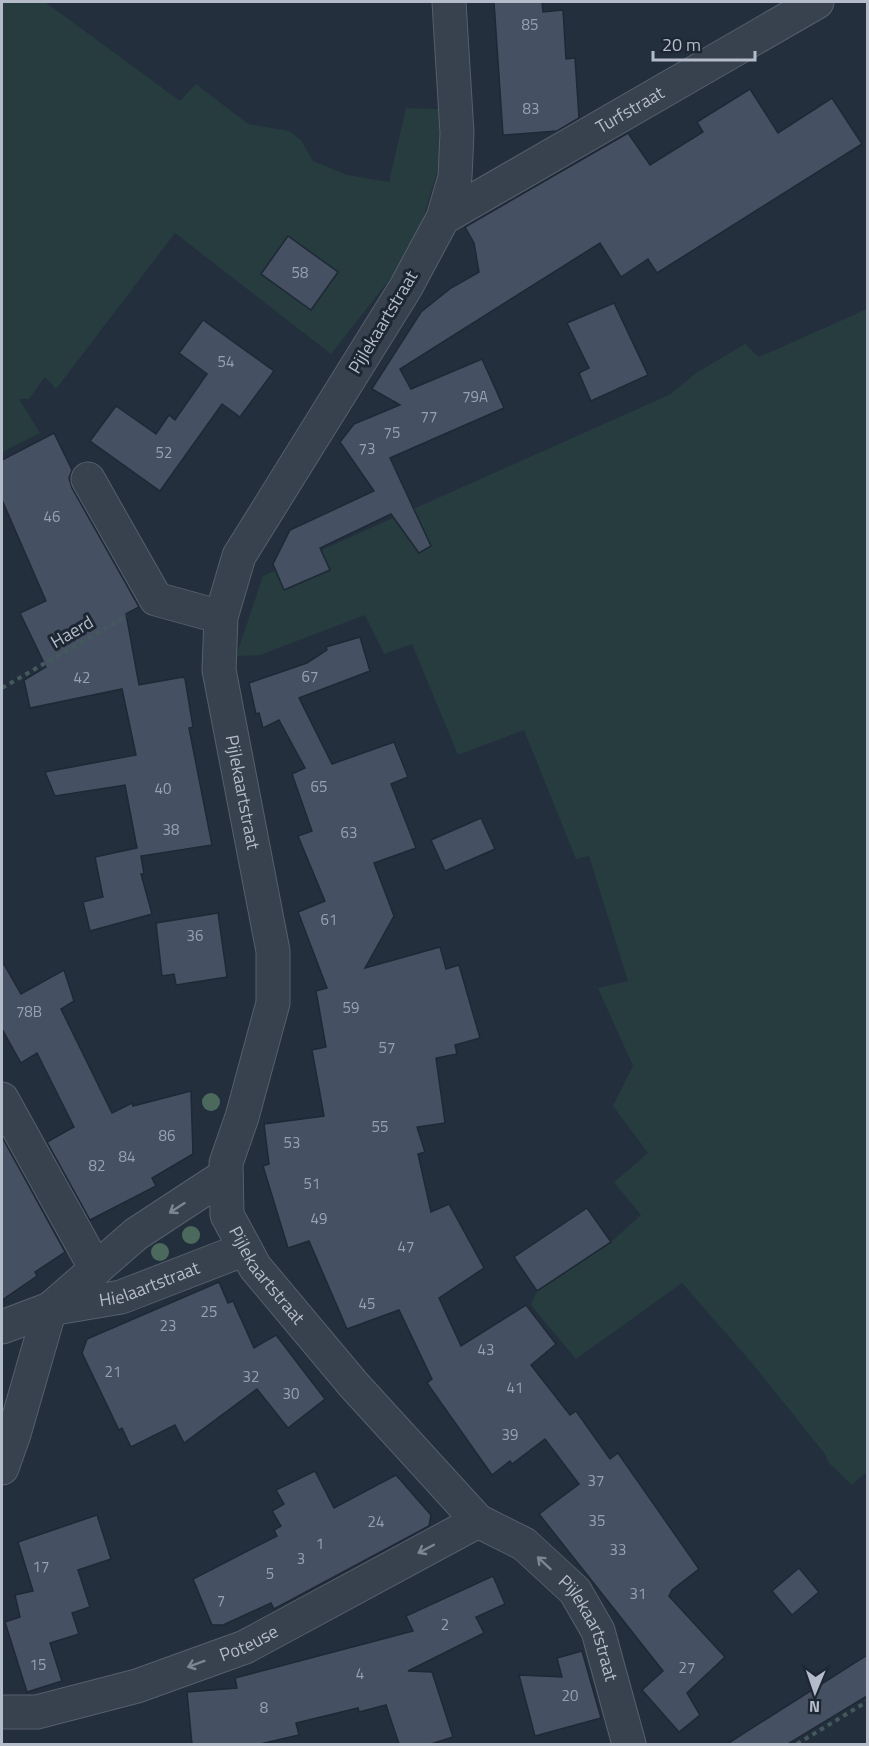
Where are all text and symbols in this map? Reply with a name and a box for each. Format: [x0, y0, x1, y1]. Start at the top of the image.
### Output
house number: 85 [522, 13, 538, 36]
scale bar [653, 24, 755, 62]
text: 20 m [662, 31, 701, 58]
street label: Turfstraat [591, 79, 670, 140]
house number: 83 [523, 97, 539, 120]
house number: 58 [292, 261, 308, 284]
street label: Pijlekaartstraat [341, 264, 424, 379]
house number: 54 [218, 350, 234, 373]
house number: 79A [462, 385, 488, 408]
house number: 77 [421, 405, 437, 428]
house number: 75 [384, 421, 400, 444]
house number: 73 [359, 437, 375, 460]
house number: 52 [156, 441, 172, 464]
house number: 46 [44, 505, 60, 528]
street label: Haerd [45, 608, 98, 655]
house number: 67 [302, 665, 318, 688]
house number: 42 [74, 666, 90, 689]
street label: Pijlekaartstraat [219, 732, 267, 852]
house number: 65 [311, 775, 327, 798]
house number: 40 [155, 777, 171, 800]
house number: 38 [163, 818, 179, 841]
house number: 63 [341, 821, 357, 844]
house number: 61 [321, 908, 337, 931]
house number: 36 [187, 924, 203, 947]
house number: 59 [343, 996, 359, 1019]
house number: 78B [16, 1000, 42, 1023]
house number: 57 [379, 1036, 395, 1059]
house number: 55 [372, 1115, 388, 1138]
house number: 86 [159, 1124, 175, 1147]
house number: 53 [284, 1131, 300, 1154]
house number: 84 [119, 1145, 135, 1168]
house number: 82 [89, 1154, 105, 1177]
house number: 51 [304, 1172, 320, 1195]
one-way arrow [168, 1201, 185, 1214]
house number: 49 [311, 1207, 327, 1230]
street label: Pijlekaartstraat [222, 1221, 312, 1331]
house number: 47 [398, 1235, 414, 1258]
street label: Hielaartstraat [97, 1254, 204, 1313]
house number: 45 [359, 1292, 375, 1315]
house number: 25 [201, 1300, 217, 1323]
house number: 23 [160, 1314, 176, 1337]
house number: 43 [478, 1338, 494, 1361]
house number: 21 [105, 1360, 121, 1383]
house number: 32 [243, 1365, 259, 1388]
house number: 41 [507, 1376, 523, 1399]
house number: 30 [283, 1382, 299, 1405]
house number: 39 [502, 1423, 518, 1446]
house number: 37 [588, 1469, 604, 1492]
house number: 35 [589, 1509, 605, 1532]
house number: 24 [368, 1510, 384, 1533]
house number: 1 [316, 1532, 324, 1555]
house number: 33 [610, 1538, 626, 1561]
one-way arrow [418, 1543, 435, 1555]
house number: 3 [297, 1547, 305, 1570]
house number: 17 [33, 1555, 49, 1578]
one-way arrow [537, 1556, 552, 1570]
house number: 5 [266, 1562, 274, 1585]
street label: Pijlekaartstraat [552, 1568, 625, 1685]
house number: 31 [630, 1582, 646, 1605]
house number: 7 [217, 1589, 225, 1612]
house number: 2 [441, 1613, 449, 1636]
street label: Poteuse [215, 1618, 283, 1668]
house number: 15 [30, 1653, 46, 1676]
house number: 27 [679, 1656, 695, 1679]
one-way arrow [187, 1660, 206, 1671]
house number: 4 [356, 1662, 364, 1685]
north arrow [785, 1662, 845, 1722]
house number: 20 [562, 1684, 578, 1707]
text: N [809, 1695, 820, 1719]
house number: 8 [260, 1696, 268, 1719]

